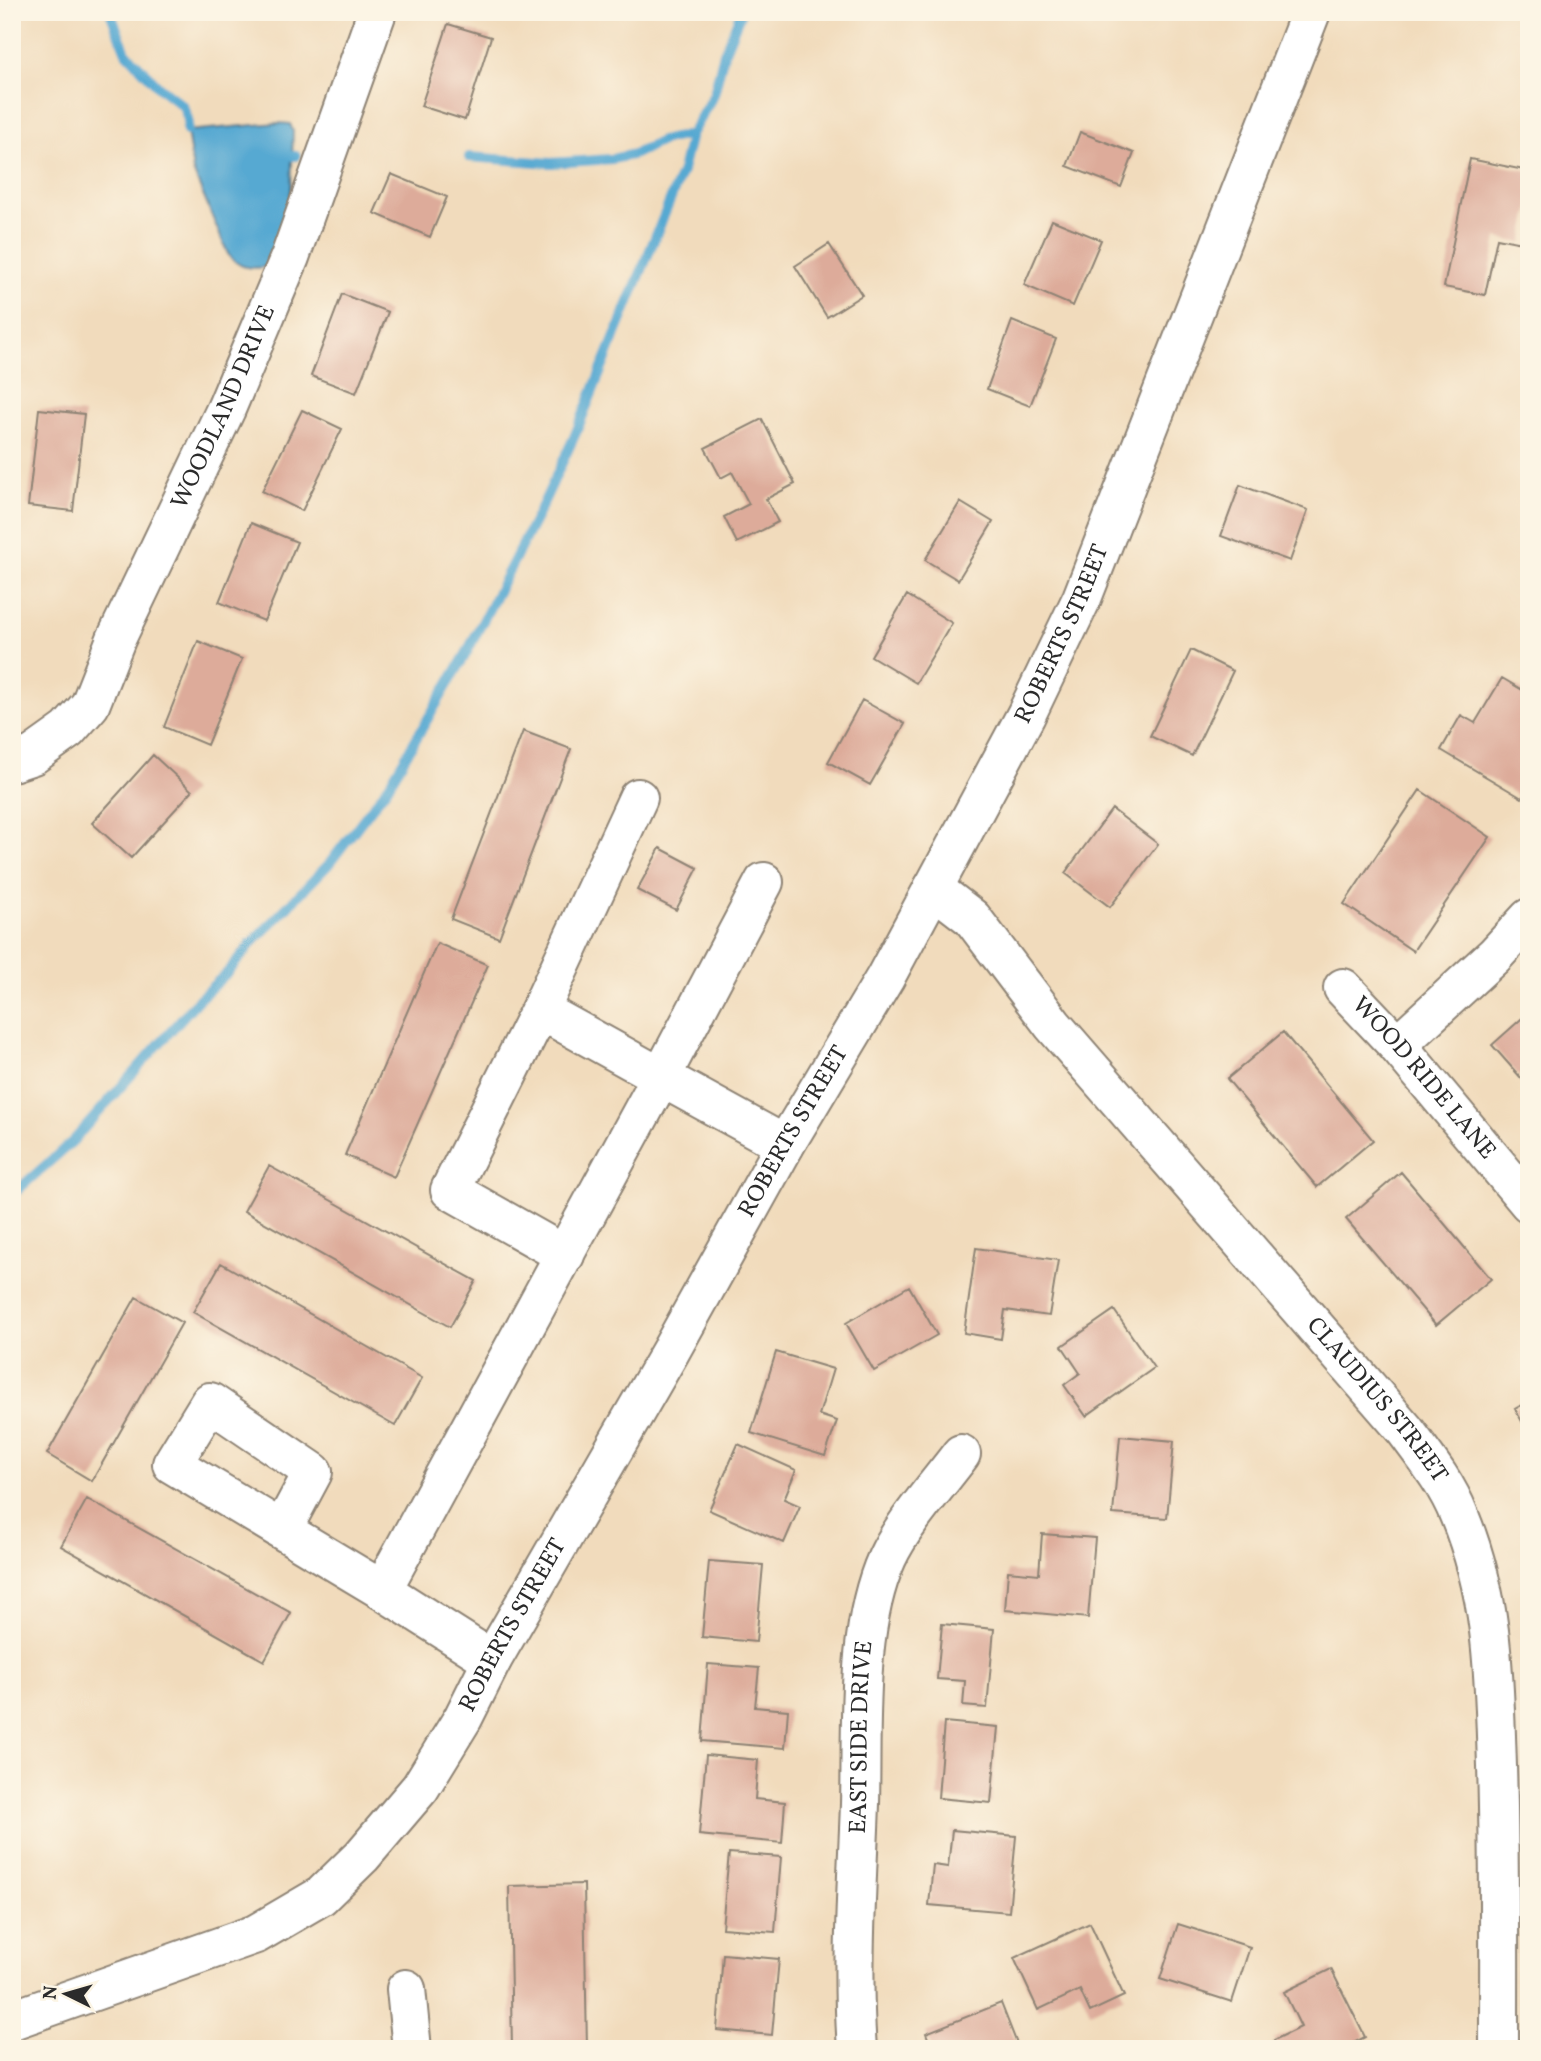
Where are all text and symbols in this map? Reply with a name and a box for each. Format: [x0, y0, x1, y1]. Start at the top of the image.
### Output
street label: WOODLAND DRIVE [163, 300, 285, 515]
street label: ROBERTS STREET [1007, 540, 1118, 730]
street label: WOOD RIDE LANE [1343, 990, 1503, 1167]
street label: ROBERTS STREET [731, 1040, 857, 1224]
street label: CLAUDIUS STREET [1298, 1310, 1455, 1490]
street label: ROBERTS STREET [451, 1533, 575, 1718]
street label: EAST SIDE DRIVE [842, 1639, 882, 1834]
north arrow [32, 1960, 102, 2030]
text: N [38, 1984, 65, 2001]

